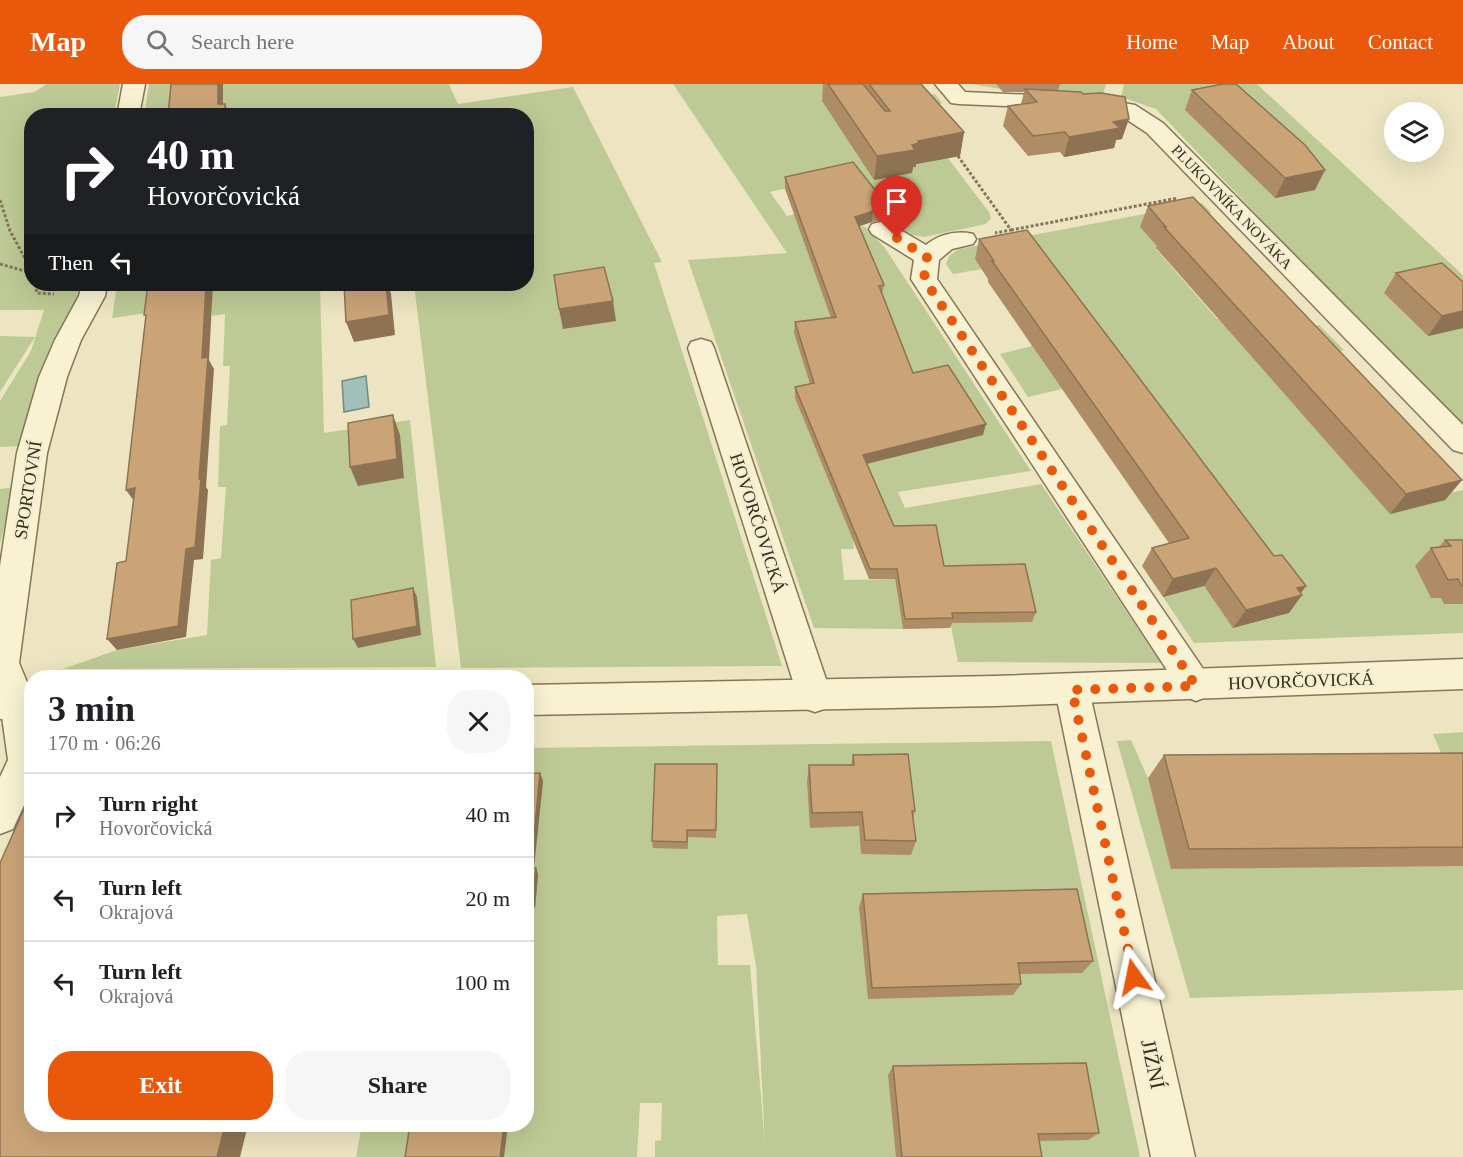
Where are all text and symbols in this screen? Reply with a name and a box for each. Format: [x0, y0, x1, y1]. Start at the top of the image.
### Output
search box [122, 15, 542, 69]
text: Map [30, 26, 86, 57]
icon: search [143, 26, 176, 59]
text: Search here [191, 29, 294, 54]
text: Home [1126, 30, 1178, 54]
text: Map [1211, 30, 1249, 54]
text: About [1282, 30, 1335, 54]
text: Contact [1368, 30, 1433, 54]
map controls [1384, 102, 1444, 162]
button: layers [1384, 102, 1444, 162]
icon: right [48, 132, 126, 210]
text: 40 m [147, 132, 235, 178]
street label: PLUKOVNÍKA NOVÁKA [1169, 142, 1296, 272]
pin [871, 176, 922, 238]
text: Hovorčovická [147, 181, 300, 211]
icon: arrive [880, 185, 913, 218]
icon: left [105, 246, 138, 279]
text: Then [48, 250, 93, 275]
street label: SPORTOVNÍ [9, 439, 46, 541]
street label: HOVORČOVICKÁ [726, 450, 791, 596]
street label: HOVORČOVICKÁ [1228, 667, 1374, 694]
text: 3 min [48, 689, 135, 729]
button: close [447, 690, 510, 753]
text: 170 m · 06:26 [48, 732, 161, 754]
text: Turn right [99, 791, 198, 816]
icon: right [48, 799, 81, 832]
text: 40 m [465, 802, 510, 827]
text: Hovorčovická [99, 817, 212, 839]
text: Turn left [99, 875, 182, 900]
icon: left [48, 883, 81, 916]
text: 20 m [465, 886, 510, 911]
text: Okrajová [99, 901, 173, 923]
position arrow [1102, 945, 1166, 1009]
text: Turn left [99, 959, 182, 984]
icon: left [48, 967, 81, 1000]
text: 100 m [454, 970, 510, 995]
text: Okrajová [99, 985, 173, 1007]
street label: JIŽNÍ [1136, 1037, 1170, 1091]
button: Exit [48, 1051, 273, 1120]
button: Share [285, 1051, 510, 1120]

